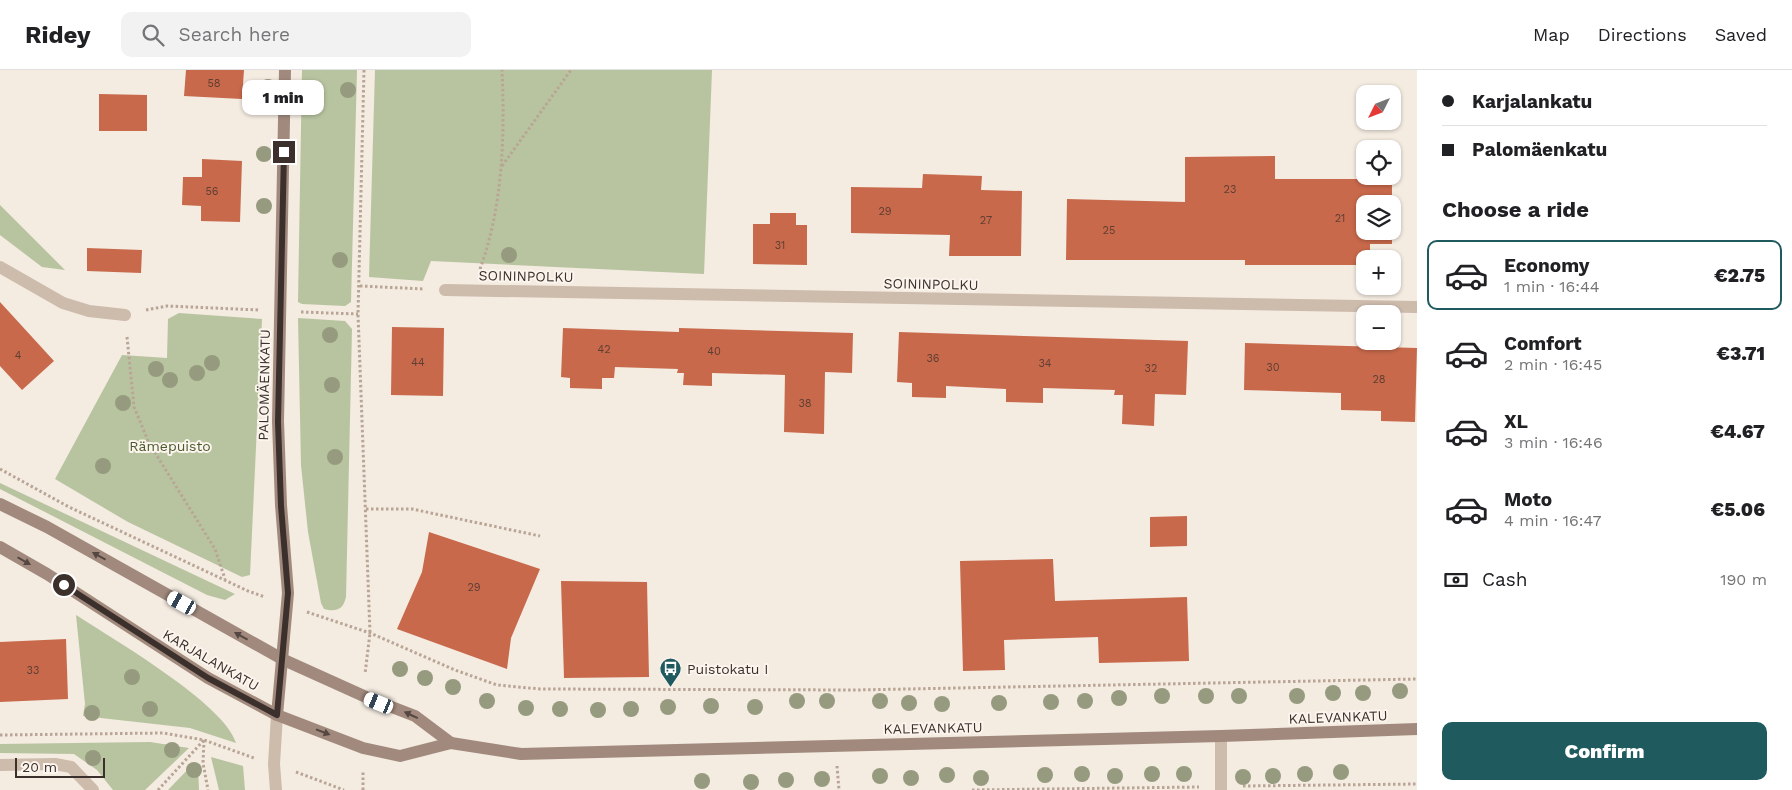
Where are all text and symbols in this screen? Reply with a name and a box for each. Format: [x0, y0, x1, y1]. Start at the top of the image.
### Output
search box [121, 12, 471, 57]
text: Ridey [25, 21, 91, 49]
icon: search [139, 21, 167, 49]
text: Search here [179, 23, 290, 46]
text: Map [1533, 24, 1570, 45]
text: Directions [1598, 24, 1687, 45]
text: Saved [1715, 24, 1767, 45]
house number: 58 [207, 77, 221, 90]
callout: 1 min [243, 79, 325, 114]
north arrow [1356, 85, 1401, 130]
map controls [1356, 85, 1401, 350]
text: 1 min [262, 88, 304, 107]
text: Karjalankatu [1472, 90, 1592, 113]
text: Palomäenkatu [1472, 138, 1607, 161]
button: locate [1356, 140, 1401, 185]
route end [273, 141, 295, 163]
house number: 23 [1224, 183, 1236, 196]
house number: 56 [205, 185, 219, 198]
button: layers [1356, 195, 1401, 240]
text: Choose a ride [1442, 197, 1589, 222]
house number: 29 [878, 205, 892, 218]
house number: 21 [1335, 212, 1345, 225]
house number: 27 [980, 214, 992, 227]
house number: 25 [1103, 224, 1115, 237]
house number: 31 [775, 239, 785, 252]
button: + [1356, 250, 1401, 295]
icon: car [1444, 253, 1489, 298]
text: Economy [1504, 254, 1589, 277]
text: €2.75 [1714, 264, 1765, 287]
street label: SOININPOLKU [478, 267, 574, 285]
street label: SOININPOLKU [883, 275, 979, 293]
text: 1 min · 16:44 [1504, 277, 1600, 296]
button: − [1356, 305, 1401, 350]
street label: PALOMÄENKATU [255, 329, 273, 441]
icon: car [1444, 331, 1489, 376]
text: Comfort [1504, 332, 1582, 355]
text: €3.71 [1717, 342, 1765, 365]
house number: 42 [597, 343, 611, 356]
house number: 40 [707, 345, 721, 358]
house number: 4 [15, 349, 22, 362]
house number: 36 [926, 352, 940, 365]
text: 2 min · 16:45 [1504, 355, 1602, 374]
house number: 44 [411, 356, 425, 369]
house number: 34 [1038, 357, 1052, 370]
house number: 30 [1266, 361, 1280, 374]
house number: 32 [1145, 362, 1157, 375]
house number: 28 [1372, 373, 1386, 386]
house number: 38 [798, 397, 812, 410]
icon: car [1444, 409, 1489, 454]
text: XL [1504, 410, 1528, 433]
text: €4.67 [1710, 420, 1765, 443]
text: 3 min · 16:46 [1504, 433, 1603, 452]
park label: Rämepuisto [129, 438, 211, 454]
icon: car [1444, 487, 1489, 532]
text: Moto [1504, 488, 1552, 511]
text: €5.06 [1711, 498, 1765, 521]
text: 4 min · 16:47 [1504, 511, 1602, 530]
one-way arrow [93, 552, 106, 561]
one-way arrow [16, 557, 31, 565]
icon: cash [1442, 566, 1470, 594]
text: Cash [1482, 568, 1528, 591]
text: 190 m [1720, 570, 1767, 589]
route start [53, 574, 75, 596]
house number: 29 [467, 581, 481, 594]
car [165, 589, 198, 617]
street label: KARJALANKATU [160, 626, 262, 694]
one-way arrow [234, 631, 248, 640]
bus stop icon: Puistokatu I [659, 657, 683, 688]
place label: Puistokatu I [687, 661, 768, 677]
house number: 33 [27, 664, 39, 677]
car [362, 690, 395, 716]
street label: KALEVANKATU [1288, 707, 1388, 727]
one-way arrow [404, 711, 418, 719]
street label: KALEVANKATU [883, 719, 983, 737]
button: Confirm [1442, 722, 1767, 780]
one-way arrow [315, 729, 330, 737]
scale bar [15, 755, 105, 778]
text: 20 m [22, 759, 57, 775]

